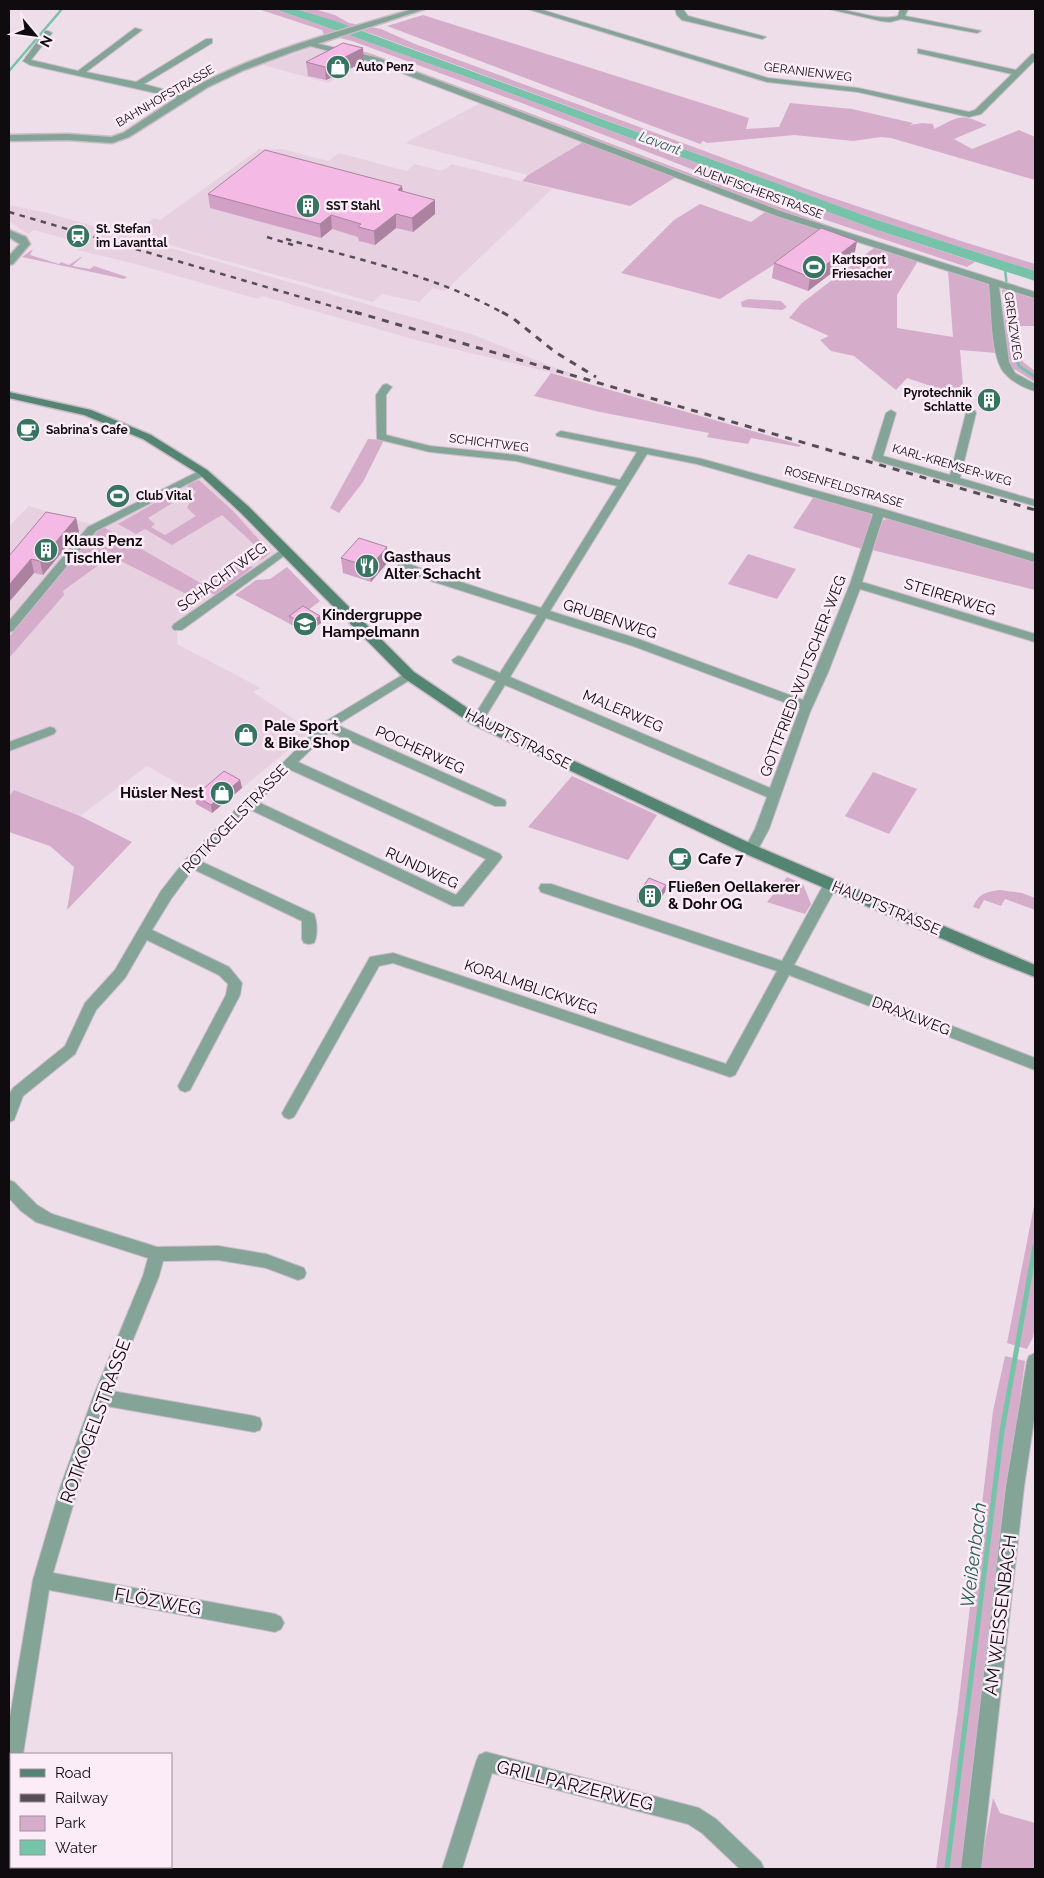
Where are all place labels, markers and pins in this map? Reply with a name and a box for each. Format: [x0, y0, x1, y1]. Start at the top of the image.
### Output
shop icon: Auto Penz [325, 54, 351, 80]
place label: Auto Penz [356, 60, 414, 74]
building icon: SST Stahl [295, 193, 321, 219]
place label: SST Stahl [326, 199, 381, 213]
place label: St. Stefan im Lavanttal [96, 222, 167, 250]
station icon: St. Stefan im Lavanttal [65, 223, 91, 249]
place label: Kartsport Friesacher [832, 253, 892, 281]
sports icon: Kartsport Friesacher [801, 254, 827, 280]
place label: Pyrotechnik Schlatte [903, 386, 972, 414]
building icon: Pyrotechnik Schlatte [976, 387, 1002, 413]
cafe icon: Sabrina's Cafe [15, 417, 41, 443]
place label: Sabrina's Cafe [46, 423, 128, 437]
sports icon: Club Vital [105, 483, 131, 509]
place label: Club Vital [136, 489, 192, 503]
place label: Klaus Penz Tischler [64, 532, 142, 567]
building icon: Klaus Penz Tischler [33, 537, 59, 563]
place label: Gasthaus Alter Schacht [384, 548, 481, 583]
restaurant icon: Gasthaus Alter Schacht [354, 553, 380, 579]
place label: Kindergruppe Hampelmann [322, 606, 422, 641]
school or university icon: Kindergruppe Hampelmann [292, 611, 318, 637]
place label: Pale Sport & Bike Shop [264, 717, 350, 752]
shop icon: Pale Sport & Bike Shop [233, 722, 259, 748]
shop icon: Hüsler Nest [209, 780, 235, 806]
place label: Hüsler Nest [120, 784, 204, 802]
cafe icon: Cafe 7 [667, 846, 693, 872]
place label: Cafe 7 [698, 850, 744, 868]
place label: Fließen Oellakerer & Dohr OG [668, 878, 800, 913]
building icon: Fließen Oellakerer & Dohr OG [637, 883, 663, 909]

